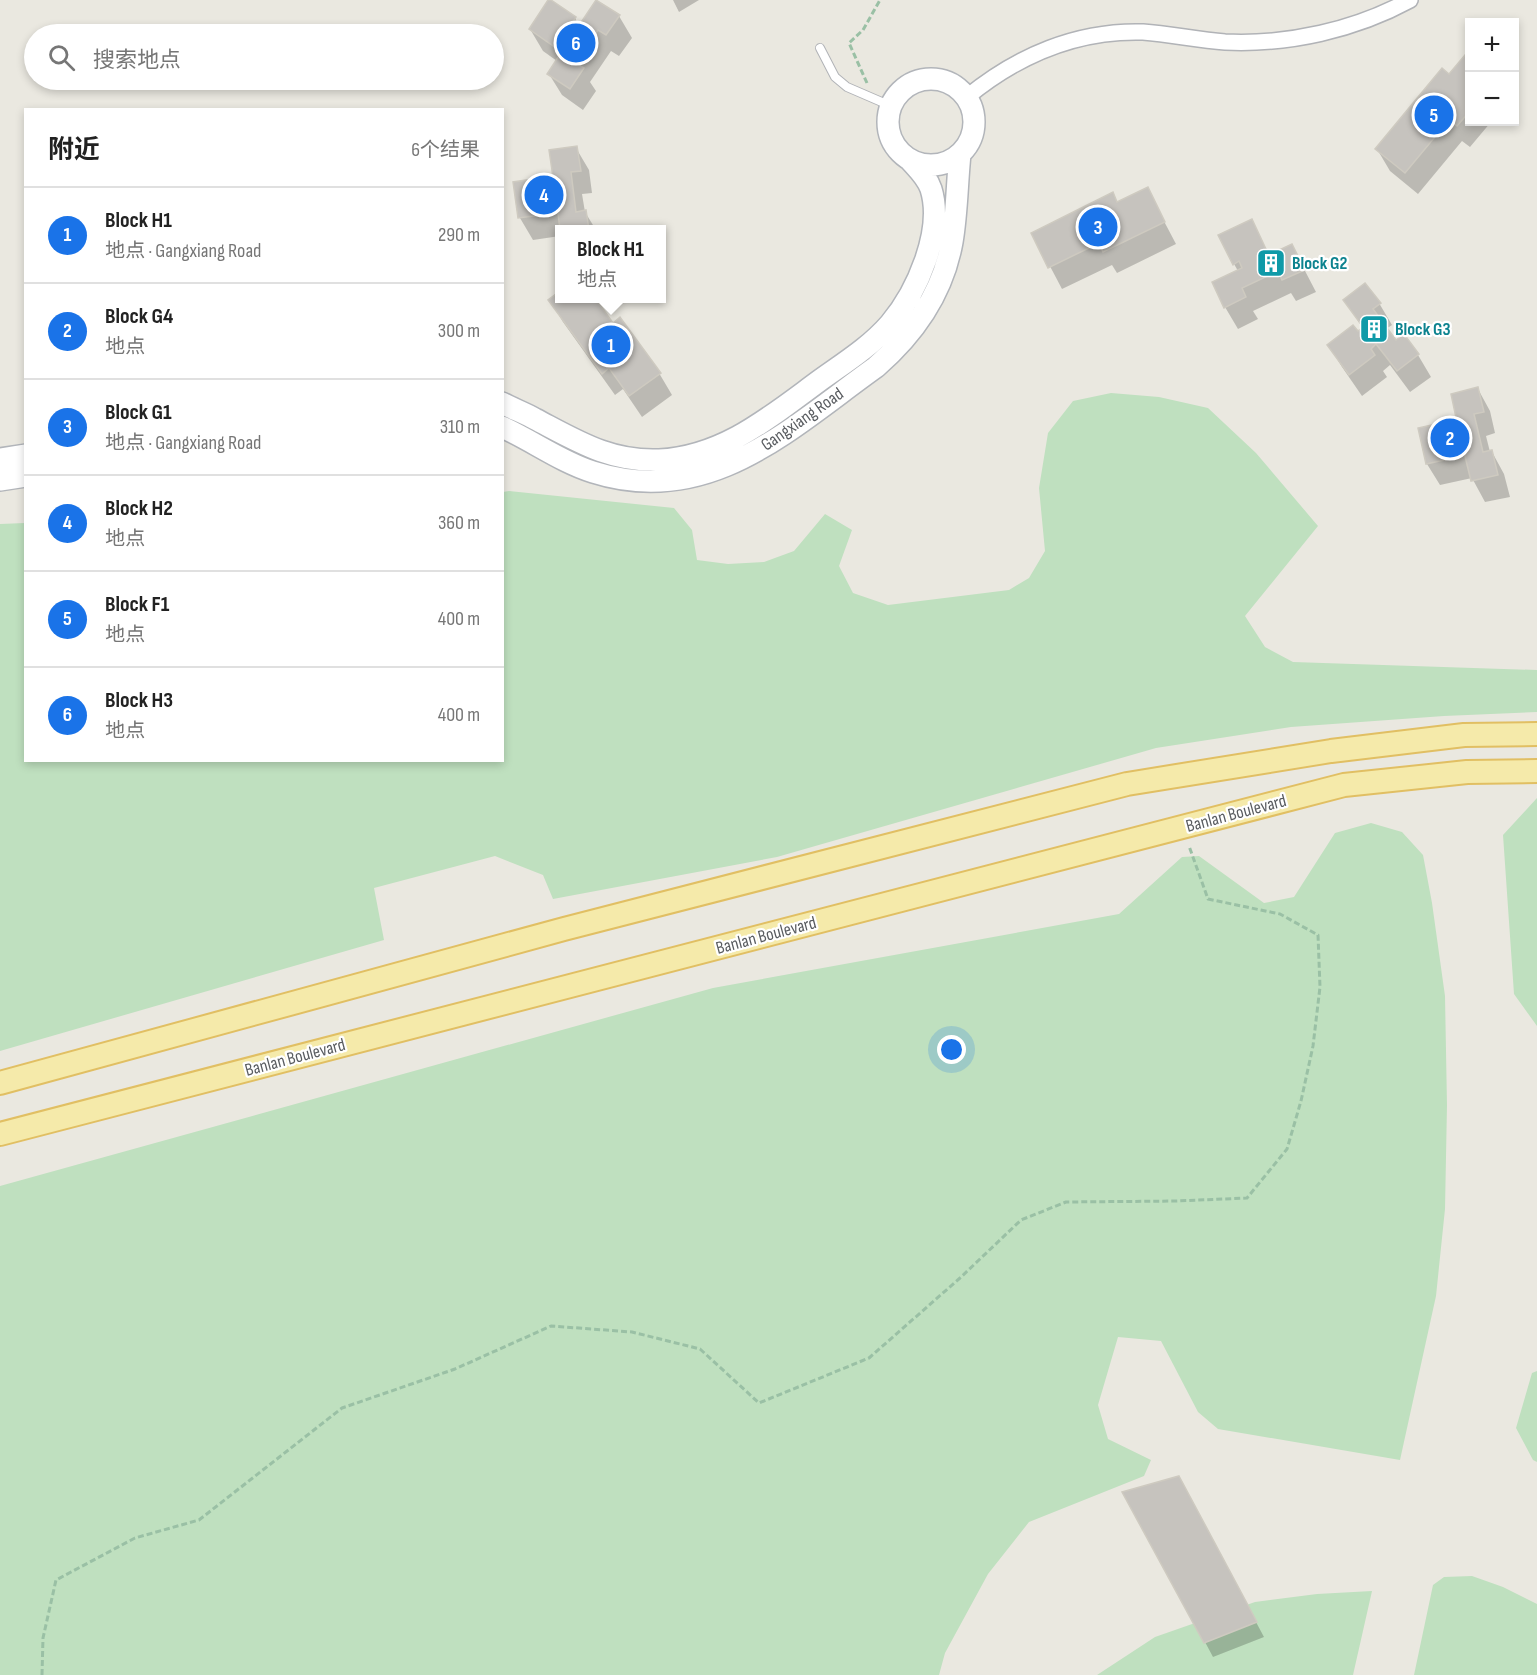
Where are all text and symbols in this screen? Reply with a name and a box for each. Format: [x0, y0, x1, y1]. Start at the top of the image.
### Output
map controls [1465, 18, 1519, 126]
button: + [1465, 18, 1519, 72]
pin: 6 [556, 20, 596, 66]
search box [24, 24, 504, 90]
icon: search [45, 41, 78, 74]
text: 搜索地点 [93, 47, 181, 74]
button: − [1465, 72, 1519, 126]
pin: 5 [1414, 92, 1454, 138]
text: 附近 [48, 135, 100, 166]
text: 6个结果 [411, 138, 480, 162]
pin: 4 [524, 172, 564, 218]
pin: 3 [1078, 204, 1118, 250]
text: Block H1 [105, 207, 172, 234]
text: 1 [64, 223, 71, 247]
text: 290 m [438, 223, 480, 247]
popup [555, 225, 666, 303]
text: Block H1 [577, 236, 644, 263]
text: 地点 · Gangxiang Road [105, 239, 261, 263]
building icon: Block G2 [1255, 247, 1287, 279]
place label: Block G2 [1292, 253, 1348, 274]
text: 地点 [577, 268, 617, 292]
text: Block G4 [105, 303, 173, 330]
building icon: Block G3 [1358, 313, 1390, 345]
text: 2 [63, 319, 72, 343]
text: 300 m [438, 319, 480, 343]
place label: Block G3 [1395, 319, 1451, 340]
pin: 1 [592, 322, 630, 368]
text: 地点 [105, 335, 145, 359]
street label: Gangxiang Road [757, 383, 847, 455]
text: Block G1 [105, 399, 172, 426]
text: 3 [63, 415, 72, 439]
text: 310 m [440, 415, 480, 439]
pin: 2 [1430, 416, 1470, 460]
text: 地点 · Gangxiang Road [105, 431, 261, 455]
text: Block H2 [105, 495, 173, 522]
text: 4 [63, 511, 72, 535]
text: 360 m [438, 511, 480, 535]
text: 地点 [105, 527, 145, 551]
text: Block F1 [105, 591, 169, 618]
text: 5 [63, 607, 72, 631]
text: 400 m [438, 607, 480, 631]
text: 地点 [105, 623, 145, 647]
text: Block H3 [105, 687, 173, 714]
text: 6 [63, 703, 72, 727]
text: 400 m [438, 703, 480, 727]
text: 地点 [105, 719, 145, 743]
street label: Banlan Boulevard [1184, 790, 1289, 837]
street label: Banlan Boulevard [714, 912, 819, 959]
street label: Banlan Boulevard [243, 1034, 348, 1081]
your location [937, 1035, 966, 1064]

